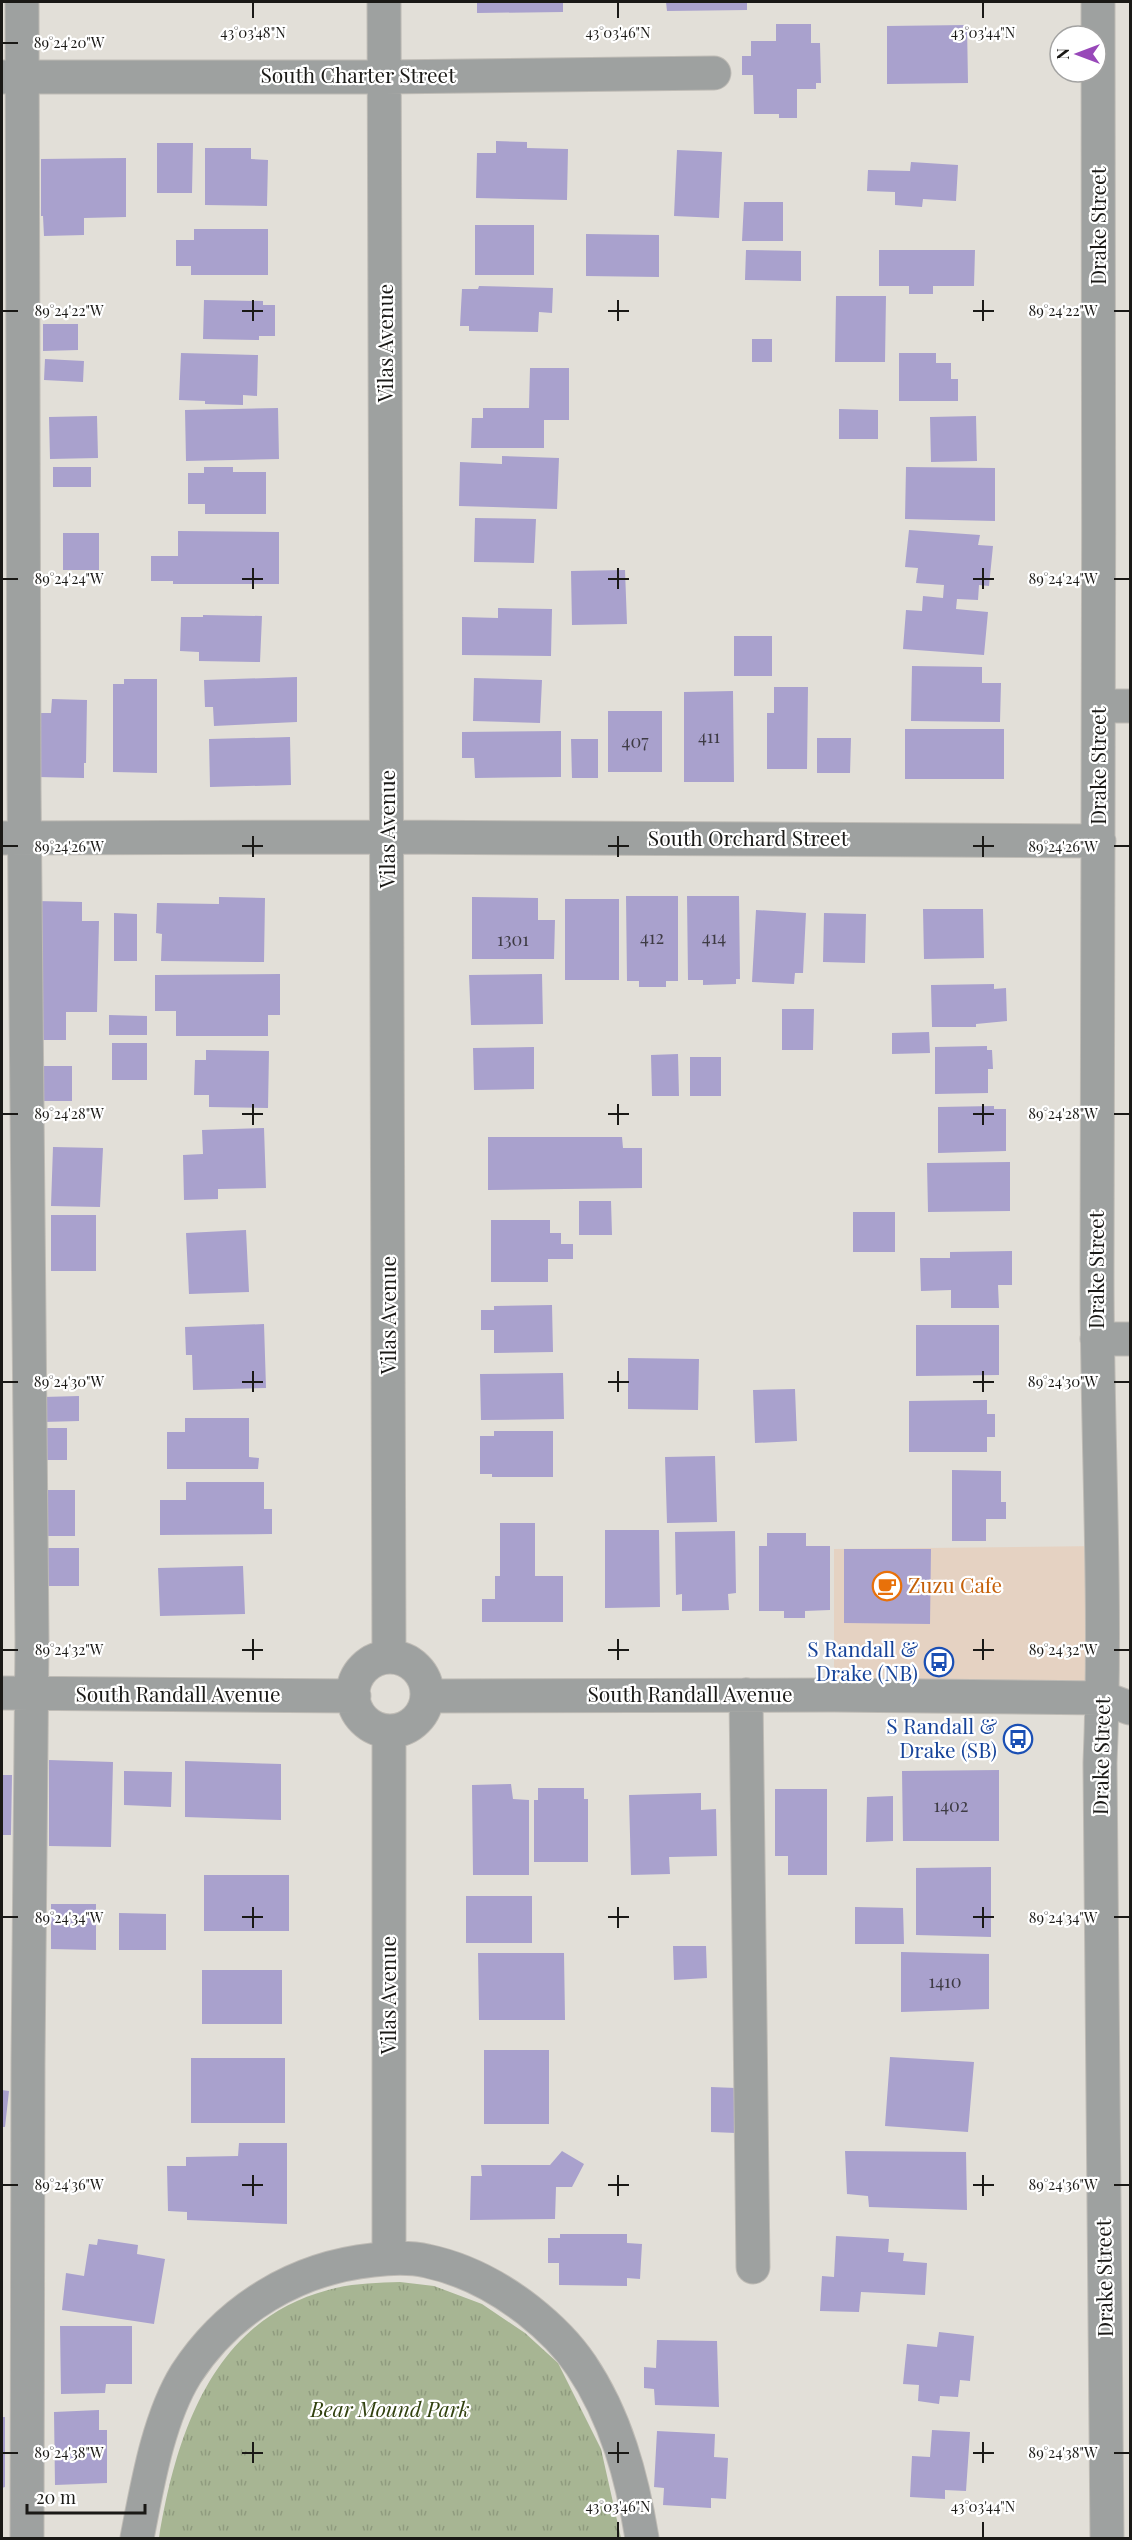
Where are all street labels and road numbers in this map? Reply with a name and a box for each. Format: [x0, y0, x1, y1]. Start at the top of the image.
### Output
street label: South Charter Street [260, 60, 456, 88]
street label: Drake Street [1083, 166, 1111, 285]
street label: Vilas Avenue [370, 284, 398, 403]
street label: Drake Street [1083, 706, 1111, 825]
street label: Vilas Avenue [372, 770, 400, 889]
street label: South Orchard Street [648, 823, 849, 851]
street label: Drake Street [1081, 1210, 1109, 1329]
street label: Vilas Avenue [373, 1256, 401, 1375]
street label: South Randall Avenue [75, 1679, 281, 1707]
street label: South Randall Avenue [587, 1679, 793, 1707]
street label: Drake Street [1085, 1696, 1115, 1815]
street label: Vilas Avenue [373, 1936, 401, 2055]
street label: Drake Street [1088, 2218, 1118, 2337]

